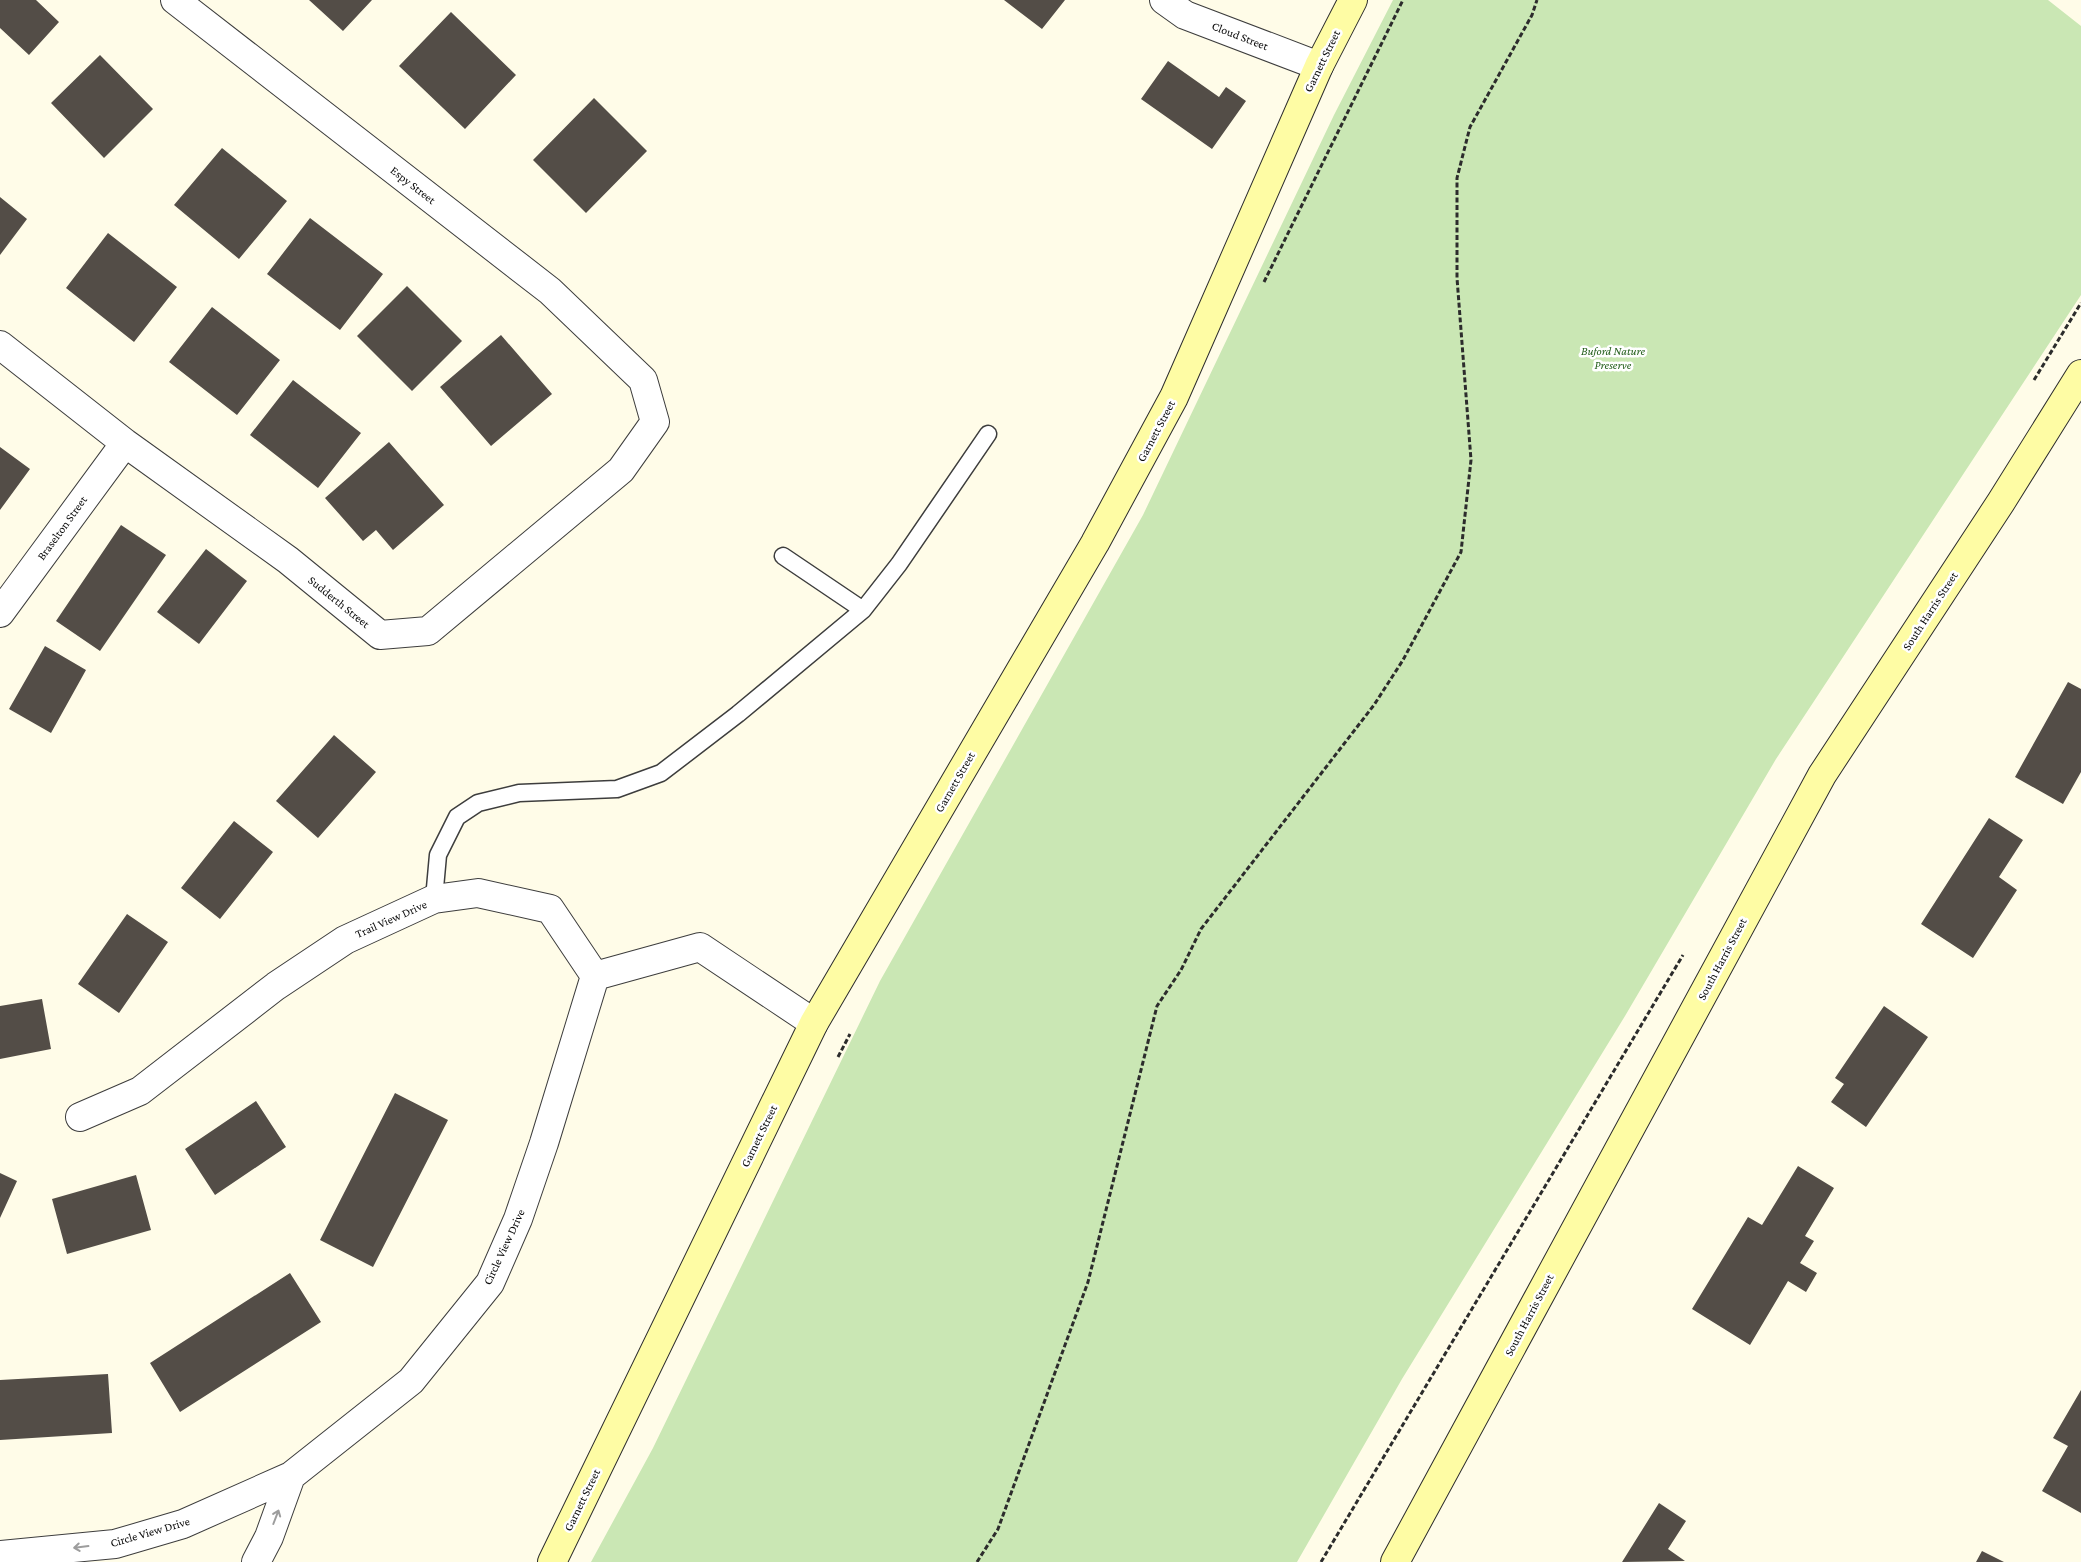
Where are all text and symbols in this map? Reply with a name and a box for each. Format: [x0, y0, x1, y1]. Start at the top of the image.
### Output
street label: Cloud Street [1210, 19, 1271, 54]
street label: Garnett Street [1301, 27, 1344, 94]
street label: Espy Street [388, 163, 439, 208]
park label: Buford Nature Preserve [1581, 344, 1645, 372]
street label: Garnett Street [1134, 397, 1178, 464]
street label: Braselton Street [34, 492, 91, 563]
street label: South Harris Street [1899, 568, 1961, 653]
street label: Sudderth Street [305, 573, 373, 632]
street label: Garnett Street [932, 748, 978, 815]
street label: Trail View Drive [353, 897, 429, 941]
street label: South Harris Street [1695, 915, 1750, 1002]
street label: Garnett Street [738, 1102, 781, 1169]
street label: Circle View Drive [480, 1207, 528, 1287]
street label: South Harris Street [1502, 1271, 1557, 1358]
street label: Garnett Street [561, 1466, 604, 1533]
one-way arrow [272, 1510, 281, 1526]
street label: Circle View Drive [109, 1514, 191, 1550]
one-way arrow [73, 1542, 89, 1552]

